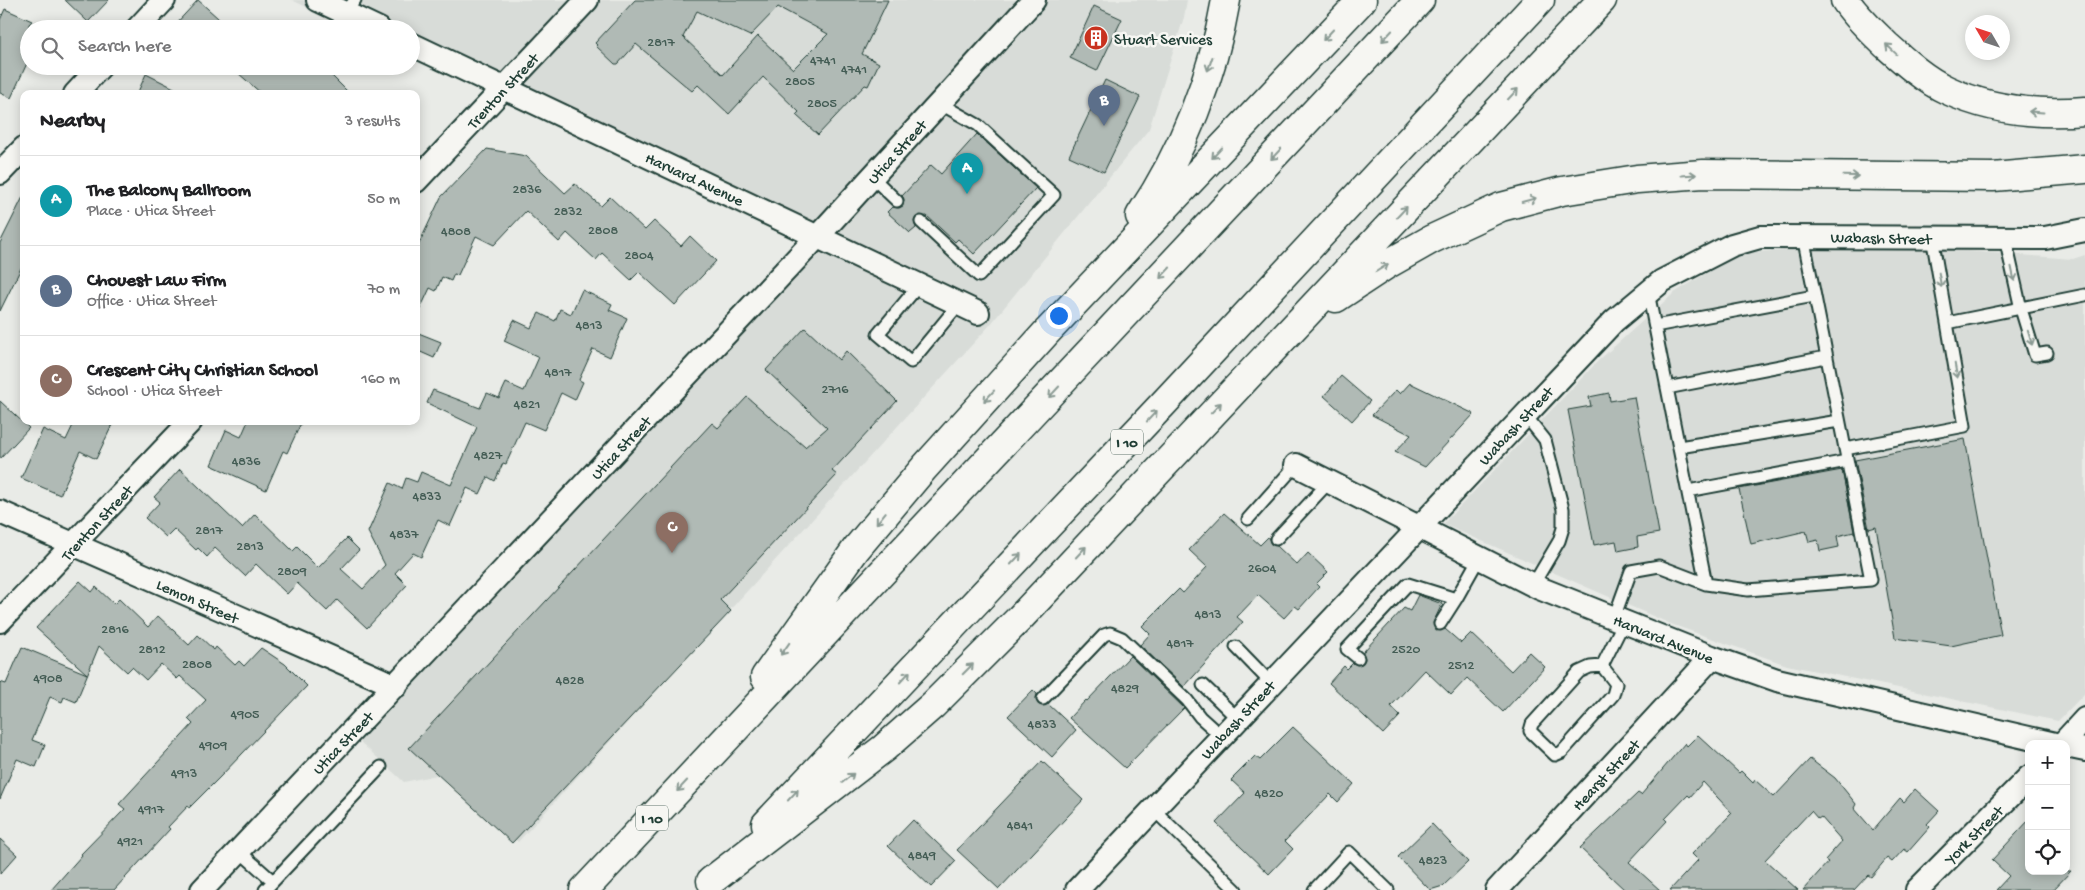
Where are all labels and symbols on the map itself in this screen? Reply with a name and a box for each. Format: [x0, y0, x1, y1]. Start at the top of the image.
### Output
north arrow [1965, 15, 2010, 60]
building icon: Stuart Services [1083, 25, 1109, 51]
one-way arrow [1322, 29, 1334, 42]
one-way arrow [1381, 29, 1393, 42]
place label: Stuart Services [1114, 32, 1213, 51]
house number: 2817 [647, 35, 675, 52]
one-way arrow [1884, 43, 1897, 55]
street label: Trenton Street [464, 50, 545, 135]
house number: 4741 [810, 53, 836, 70]
one-way arrow [1205, 56, 1214, 71]
house number: 4741 [841, 62, 867, 79]
house number: 2805 [785, 74, 815, 91]
pin: B [1088, 85, 1120, 126]
one-way arrow [1507, 87, 1519, 100]
house number: 2805 [807, 96, 837, 113]
one-way arrow [2029, 108, 2045, 117]
street label: Utica Street [865, 116, 933, 189]
one-way arrow [1211, 147, 1223, 160]
one-way arrow [1270, 148, 1282, 161]
street label: Harvard Avenue [641, 150, 746, 213]
pin: A [951, 153, 983, 194]
one-way arrow [1680, 171, 1696, 180]
one-way arrow [1842, 171, 1859, 181]
house number: 2836 [513, 182, 542, 199]
one-way arrow [1520, 195, 1536, 204]
house number: 2832 [554, 204, 582, 221]
one-way arrow [1396, 206, 1408, 218]
house number: 2808 [588, 223, 618, 240]
house number: 4808 [441, 224, 471, 241]
street label: Wabash Street [1830, 230, 1933, 251]
house number: 2804 [624, 248, 654, 265]
one-way arrow [1374, 263, 1388, 273]
one-way arrow [2009, 265, 2018, 281]
one-way arrow [1159, 267, 1171, 279]
one-way arrow [1935, 272, 1945, 288]
your location [1046, 303, 1072, 329]
house number: 4813 [575, 318, 603, 335]
one-way arrow [2025, 330, 2035, 346]
one-way arrow [1951, 362, 1961, 378]
house number: 4817 [544, 365, 572, 382]
house number: 2716 [822, 382, 849, 399]
street label: Wabash Street [1476, 383, 1560, 471]
one-way arrow [1048, 385, 1060, 398]
one-way arrow [983, 390, 995, 402]
house number: 4821 [514, 397, 540, 414]
one-way arrow [1210, 401, 1222, 414]
one-way arrow [1146, 409, 1158, 422]
street label: Utica Street [588, 413, 658, 485]
road number: I 10 [1111, 430, 1143, 454]
house number: 4827 [474, 448, 503, 465]
house number: 4836 [232, 454, 261, 471]
street label: Trenton Street [58, 482, 139, 567]
house number: 4833 [413, 489, 441, 506]
one-way arrow [876, 511, 887, 524]
pin: C [656, 512, 688, 553]
house number: 2817 [195, 523, 223, 540]
house number: 4837 [390, 527, 419, 544]
house number: 2813 [236, 539, 264, 556]
one-way arrow [1075, 545, 1087, 558]
one-way arrow [1010, 553, 1022, 565]
house number: 2604 [1248, 561, 1277, 578]
house number: 2809 [277, 564, 307, 581]
street label: Lemon Street [153, 577, 242, 630]
house number: 4813 [1194, 607, 1222, 624]
street label: Harvard Avenue [1610, 612, 1716, 670]
house number: 2816 [101, 622, 130, 639]
house number: 4817 [1166, 636, 1194, 653]
house number: 2812 [138, 642, 166, 659]
one-way arrow [780, 642, 790, 656]
house number: 2520 [1391, 642, 1421, 659]
house number: 2808 [182, 657, 212, 674]
house number: 2512 [1448, 658, 1475, 675]
one-way arrow [962, 663, 975, 675]
one-way arrow [899, 670, 911, 683]
house number: 4908 [33, 671, 63, 688]
house number: 4828 [556, 673, 585, 690]
street label: Wabash Street [1198, 677, 1282, 765]
house number: 4829 [1111, 681, 1139, 698]
house number: 4905 [231, 707, 259, 724]
street label: Utica Street [310, 708, 380, 780]
house number: 4833 [1028, 717, 1056, 734]
street label: Hearst Street [1570, 736, 1646, 816]
house number: 4909 [199, 738, 227, 755]
house number: 4913 [171, 766, 197, 783]
one-way arrow [841, 772, 854, 783]
one-way arrow [676, 779, 688, 792]
house number: 4820 [1254, 786, 1284, 803]
one-way arrow [787, 788, 799, 801]
house number: 4917 [138, 802, 165, 819]
street label: York Street [1941, 802, 2010, 871]
road number: I 10 [636, 806, 668, 830]
house number: 4841 [1007, 818, 1033, 835]
house number: 4921 [117, 834, 143, 851]
house number: 4849 [908, 848, 936, 865]
house number: 4823 [1419, 853, 1447, 870]

